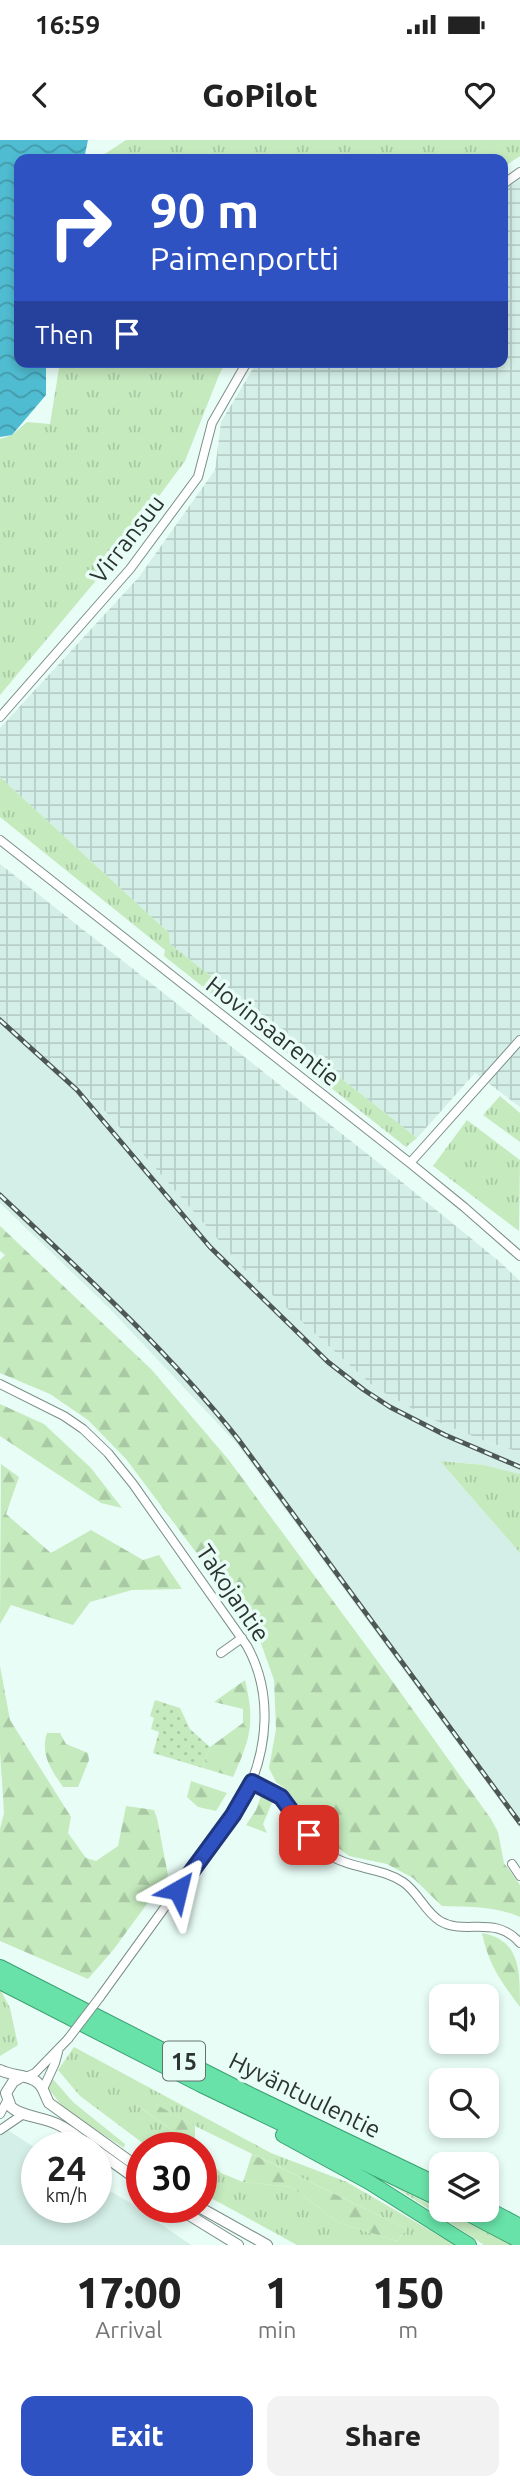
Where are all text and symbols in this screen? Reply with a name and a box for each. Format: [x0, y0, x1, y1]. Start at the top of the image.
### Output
text: 16:59 [35, 10, 100, 39]
icon: back [21, 76, 59, 114]
icon: heart [461, 76, 499, 114]
text: GoPilot [202, 77, 318, 113]
icon: right [35, 182, 126, 273]
text: 90 m [150, 182, 259, 237]
text: Paimenportti [150, 240, 339, 276]
icon: arrive [108, 315, 146, 353]
text: Then [35, 320, 94, 349]
street label: Virransuu [84, 490, 170, 588]
street label: Hovinsaarentie [201, 971, 345, 1091]
street label: Takojantie [191, 1540, 275, 1646]
pin [279, 1805, 339, 1865]
icon: arrive [290, 1816, 328, 1854]
position arrow [141, 1853, 215, 1927]
map controls [429, 1984, 499, 2222]
button: sound [429, 1984, 499, 2054]
road number: 15 [163, 2042, 205, 2080]
street label: Hyväntuulentie [225, 2047, 385, 2143]
button: search [429, 2068, 499, 2138]
speed limit sign: 30 [126, 2132, 217, 2223]
text: 24 [47, 2148, 86, 2188]
button: layers [429, 2152, 499, 2222]
text: km/h [46, 2185, 87, 2205]
text: 17:00 [76, 2269, 181, 2316]
text: 1 [265, 2269, 289, 2316]
text: 150 [373, 2269, 444, 2316]
text: Arrival [95, 2317, 162, 2342]
text: min [258, 2317, 296, 2342]
text: m [398, 2317, 418, 2342]
button: Exit [21, 2396, 253, 2476]
button: Share [267, 2396, 499, 2476]

